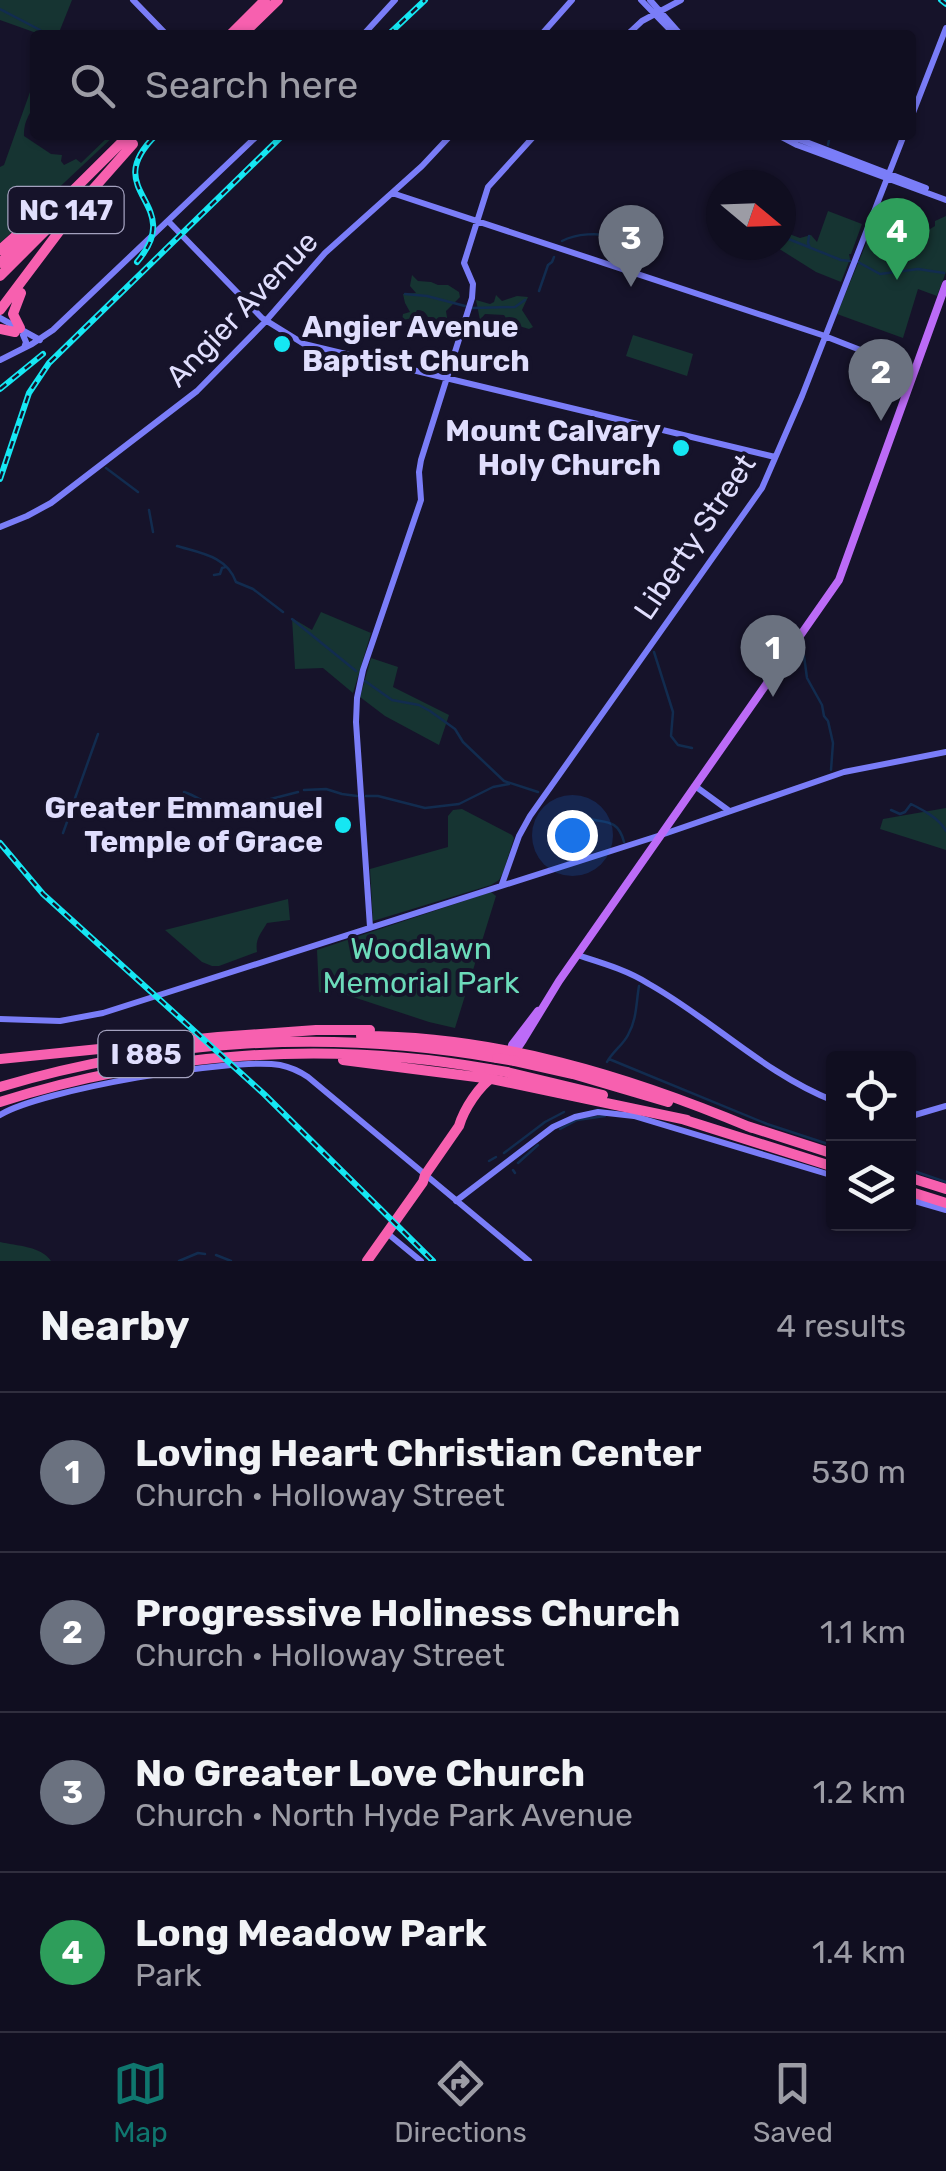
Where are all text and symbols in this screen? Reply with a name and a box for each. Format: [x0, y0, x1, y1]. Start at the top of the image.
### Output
search box [30, 30, 916, 140]
icon: search [65, 58, 120, 113]
text: Search here [145, 62, 358, 108]
north arrow [706, 170, 796, 260]
road number: NC 147 [8, 187, 124, 233]
pin: 4 [864, 198, 930, 280]
pin: 3 [598, 204, 664, 287]
street label: Angier Avenue [159, 224, 325, 394]
place label: Angier Avenue Baptist Church [302, 309, 530, 379]
marker: Angier Avenue Baptist Church [271, 333, 293, 355]
pin: 2 [848, 338, 914, 421]
place label: Mount Calvary Holy Church [445, 413, 661, 483]
marker: Mount Calvary Holy Church [670, 437, 692, 459]
street label: Liberty Street [626, 447, 764, 627]
pin: 1 [740, 614, 806, 697]
place label: Greater Emmanuel Temple of Grace [45, 790, 323, 860]
your location [547, 810, 598, 861]
marker: Greater Emmanuel Temple of Grace [332, 814, 354, 836]
park label: Woodlawn Memorial Park [323, 931, 520, 1001]
road number: I 885 [98, 1031, 194, 1077]
map controls [826, 1051, 916, 1231]
button: locate [826, 1051, 916, 1141]
button: layers [826, 1141, 916, 1231]
text: Nearby [40, 1301, 190, 1351]
text: 4 results [776, 1307, 906, 1345]
text: Loving Heart Christian Center [135, 1430, 701, 1476]
text: 1 [65, 1453, 80, 1491]
text: 530 m [811, 1453, 906, 1491]
text: Church · Holloway Street [135, 1476, 505, 1514]
text: Progressive Holiness Church [135, 1590, 680, 1636]
text: 2 [62, 1613, 83, 1651]
text: 1.1 km [820, 1613, 906, 1651]
text: Church · Holloway Street [135, 1636, 505, 1674]
text: No Greater Love Church [135, 1750, 585, 1796]
text: 3 [62, 1773, 83, 1811]
text: 1.2 km [813, 1773, 906, 1811]
text: Church · North Hyde Park Avenue [135, 1796, 633, 1834]
text: Long Meadow Park [135, 1910, 487, 1956]
text: 4 [62, 1933, 83, 1971]
text: 1.4 km [812, 1933, 906, 1971]
text: Park [135, 1956, 202, 1994]
tab: Map [113, 2056, 168, 2149]
tab: Directions [394, 2056, 527, 2149]
tab: Saved [753, 2056, 833, 2149]

